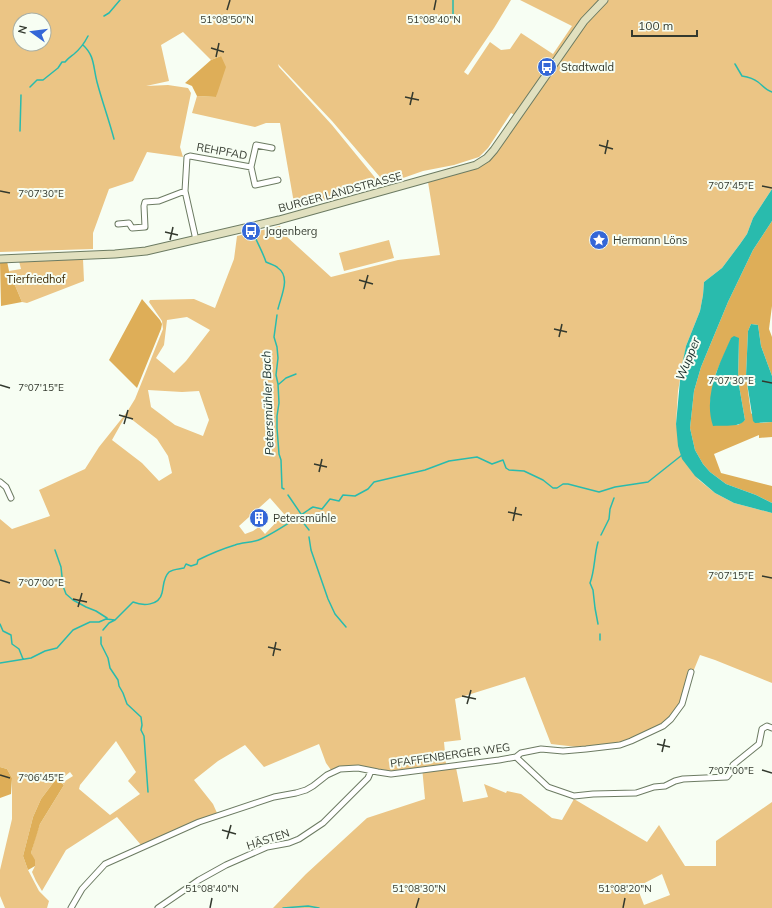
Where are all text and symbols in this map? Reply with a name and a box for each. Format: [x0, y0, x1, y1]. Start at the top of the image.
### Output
north arrow [12, 12, 52, 52]
scale bar [632, 12, 697, 38]
text: 51°08'50"N [200, 13, 254, 26]
text: 51°08'40"N [407, 13, 461, 26]
text: 100 m [638, 18, 673, 33]
text: N [14, 24, 30, 35]
bus stop icon: Stadtwald [536, 56, 558, 78]
place label: Stadtwald [561, 60, 614, 74]
street label: REHPFAD [195, 140, 249, 162]
street label: BURGER LANDSTRASSE [277, 169, 403, 215]
text: 7°07'45"E [708, 179, 754, 192]
text: 7°07'30"E [18, 187, 64, 200]
bus stop icon: Jagenberg [240, 220, 262, 242]
place label: Jagenberg [265, 224, 317, 238]
place icon: Hermann Löns [588, 229, 610, 251]
place label: Hermann Löns [613, 233, 688, 247]
park label: Tierfriedhof [7, 272, 66, 286]
water label: Wupper [672, 335, 703, 382]
water label: Petersmühler Bach [258, 350, 277, 456]
text: 7°07'30"E [708, 374, 754, 387]
text: 7°07'15"E [18, 381, 64, 394]
building icon: Petersmühle [248, 507, 270, 529]
place label: Petersmühle [273, 511, 336, 525]
text: 7°07'15"E [708, 569, 754, 582]
text: 7°07'00"E [18, 576, 64, 589]
street label: PFAFFENBERGER WEG [389, 740, 511, 770]
text: 7°07'00"E [708, 764, 754, 777]
text: 7°06'45"E [18, 771, 64, 784]
street label: HÄSTEN [245, 825, 291, 853]
text: 51°08'40"N [185, 882, 239, 895]
text: 51°08'30"N [392, 882, 446, 895]
text: 51°08'20"N [598, 882, 652, 895]

